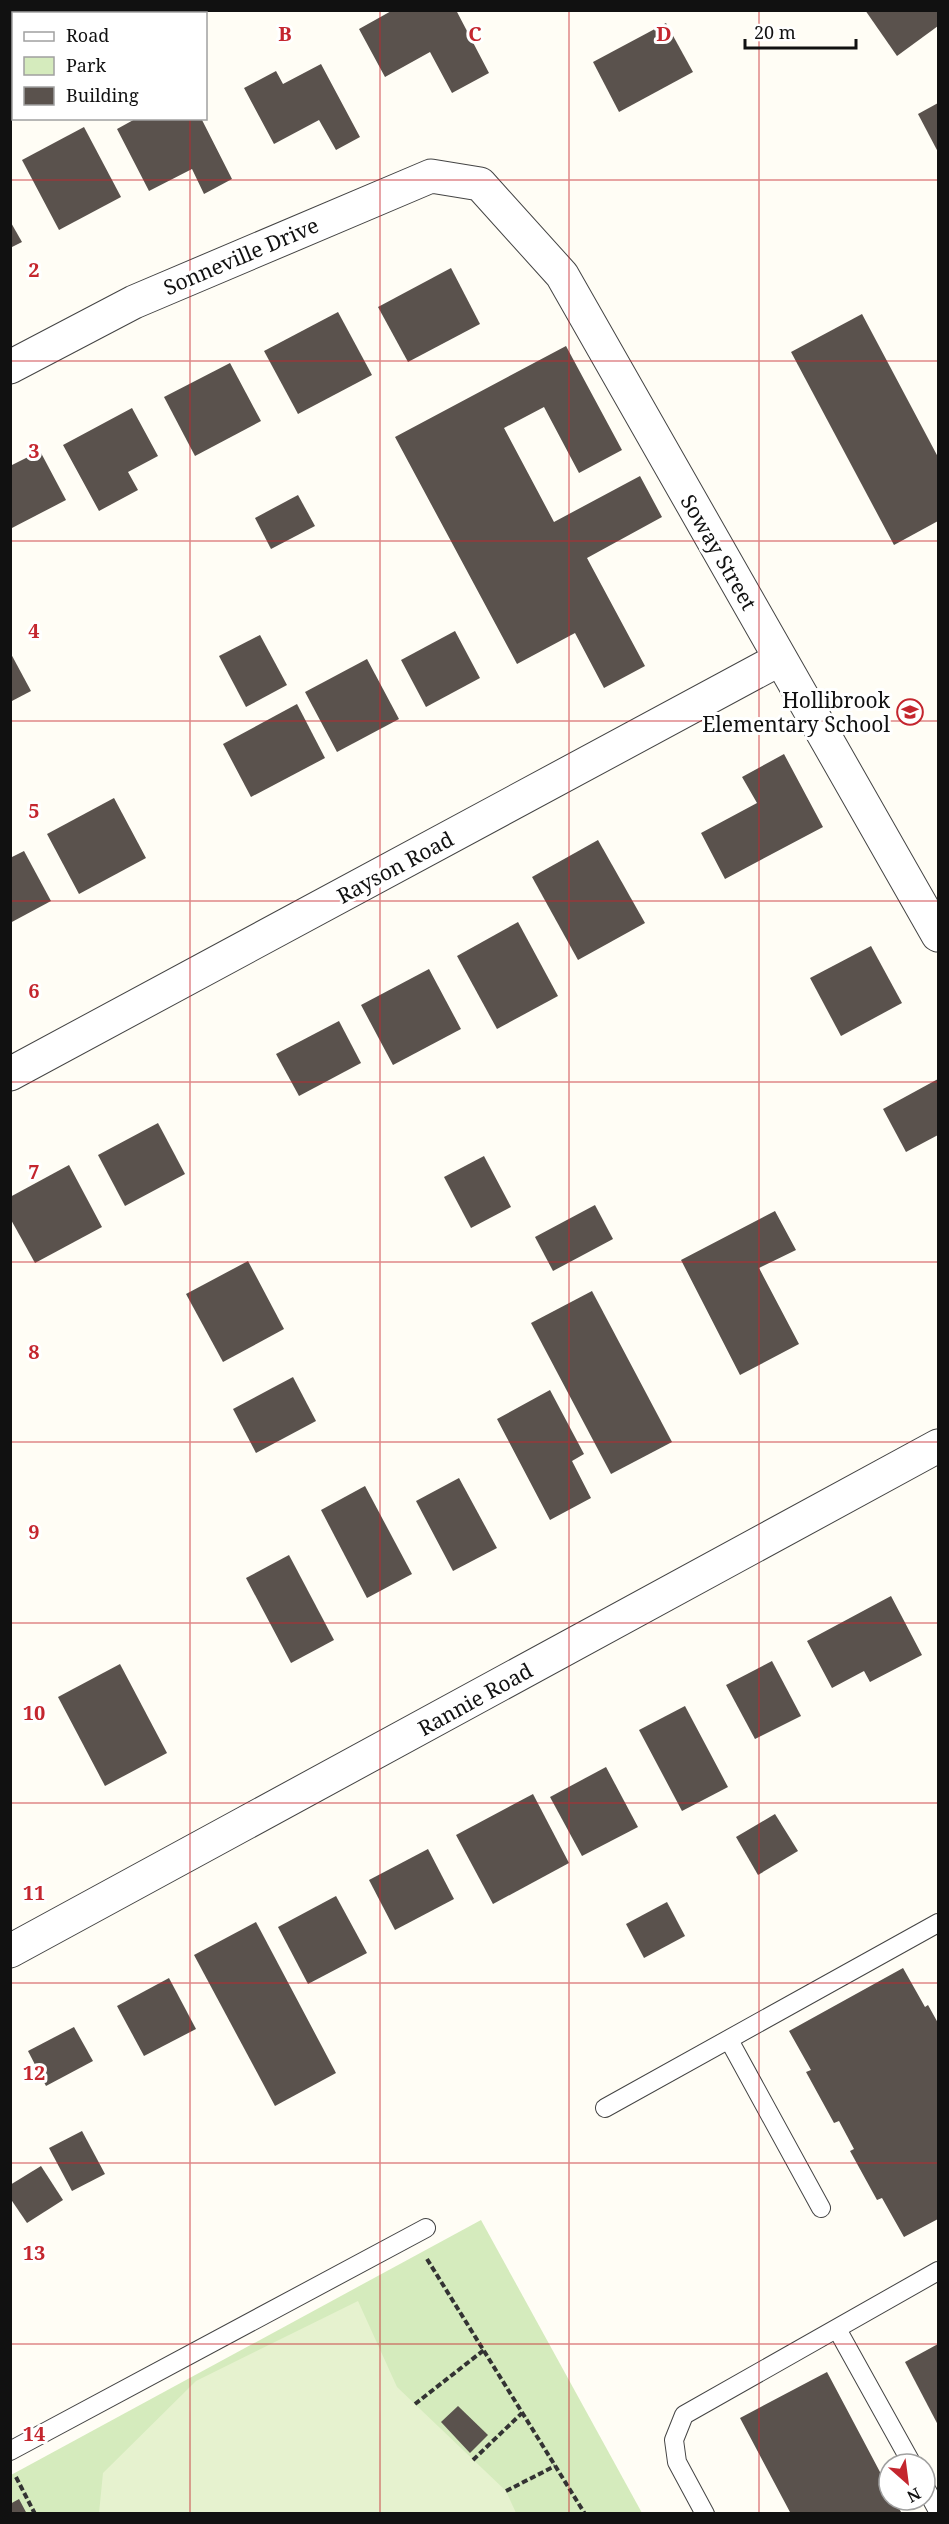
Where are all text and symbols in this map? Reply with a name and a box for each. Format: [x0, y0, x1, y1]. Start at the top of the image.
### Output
legend [12, 12, 207, 120]
scale bar [745, 12, 856, 50]
text: B [278, 20, 292, 47]
text: C [468, 20, 482, 47]
text: D [656, 20, 672, 47]
text: 20 m [754, 20, 796, 44]
text: Road [66, 23, 109, 47]
text: Park [66, 53, 106, 77]
text: Building [66, 83, 139, 107]
street label: Sonneville Drive [159, 211, 323, 301]
text: 2 [28, 256, 40, 283]
text: 3 [28, 437, 40, 464]
street label: Soway Street [675, 489, 763, 615]
text: 4 [28, 617, 40, 644]
place label: Hollibrook Elementary School [702, 686, 891, 738]
school or university icon: Hollibrook Elementary School [895, 697, 925, 727]
text: 5 [28, 797, 40, 824]
street label: Rayson Road [332, 824, 458, 909]
text: 6 [28, 977, 40, 1004]
text: 7 [28, 1158, 40, 1185]
text: 8 [28, 1338, 40, 1365]
text: 9 [28, 1518, 40, 1545]
street label: Rannie Road [413, 1656, 537, 1742]
text: 10 [23, 1699, 45, 1726]
text: 11 [23, 1879, 45, 1906]
text: 12 [23, 2059, 45, 2086]
text: 13 [23, 2239, 45, 2266]
text: 14 [23, 2420, 45, 2447]
north arrow [877, 2452, 937, 2512]
text: N [903, 2483, 925, 2508]

